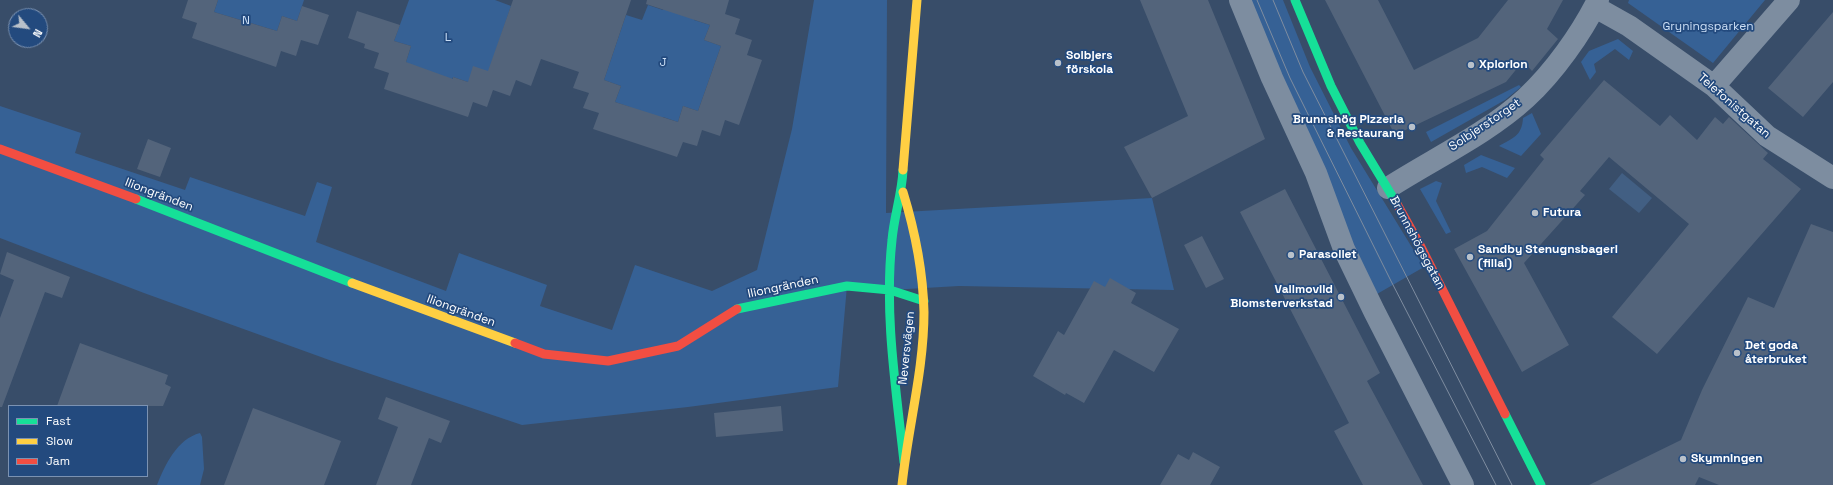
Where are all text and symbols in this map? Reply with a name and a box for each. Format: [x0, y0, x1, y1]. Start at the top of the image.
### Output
north arrow [8, 8, 48, 48]
park label: N [242, 14, 250, 28]
park label: Gryningsparken [1662, 20, 1754, 34]
text: N [30, 27, 46, 40]
park label: L [445, 31, 451, 45]
place label: Solbjers förskola [1066, 49, 1113, 77]
park label: J [659, 56, 667, 70]
marker: Solbjers förskola [1053, 58, 1063, 68]
place label: Xplorion [1479, 58, 1528, 72]
marker: Xplorion [1466, 60, 1476, 70]
street label: Telefonistgatan [1695, 71, 1773, 141]
street label: Solbjerstorget [1446, 96, 1524, 154]
place label: Brunnshög Pizzeria & Restaurang [1293, 113, 1404, 141]
marker: Brunnshög Pizzeria & Restaurang [1407, 122, 1417, 132]
street label: Iliongränden [123, 175, 195, 215]
street label: Brunnshögsgatan [1386, 194, 1448, 292]
place label: Futura [1543, 206, 1581, 220]
marker: Futura [1530, 208, 1540, 218]
place label: Sandby Stenugnsbageri (filial) [1478, 243, 1618, 271]
place label: Parasollet [1299, 248, 1357, 262]
marker: Parasollet [1286, 250, 1296, 260]
marker: Sandby Stenugnsbageri (filial) [1465, 252, 1475, 262]
street label: Iliongränden [746, 272, 820, 302]
place label: Vallmovild Blomsterverkstad [1230, 283, 1333, 311]
street label: Iliongränden [425, 292, 497, 330]
marker: Vallmovild Blomsterverkstad [1336, 292, 1346, 302]
street label: Neversvägen [896, 311, 918, 385]
place label: Det goda återbruket [1745, 339, 1807, 367]
marker: Det goda återbruket [1732, 348, 1742, 358]
legend [8, 405, 148, 477]
text: Fast [46, 413, 71, 429]
text: Slow [46, 433, 73, 449]
place label: Skymningen [1691, 452, 1763, 466]
text: Jam [46, 453, 70, 469]
marker: Skymningen [1678, 454, 1688, 464]

